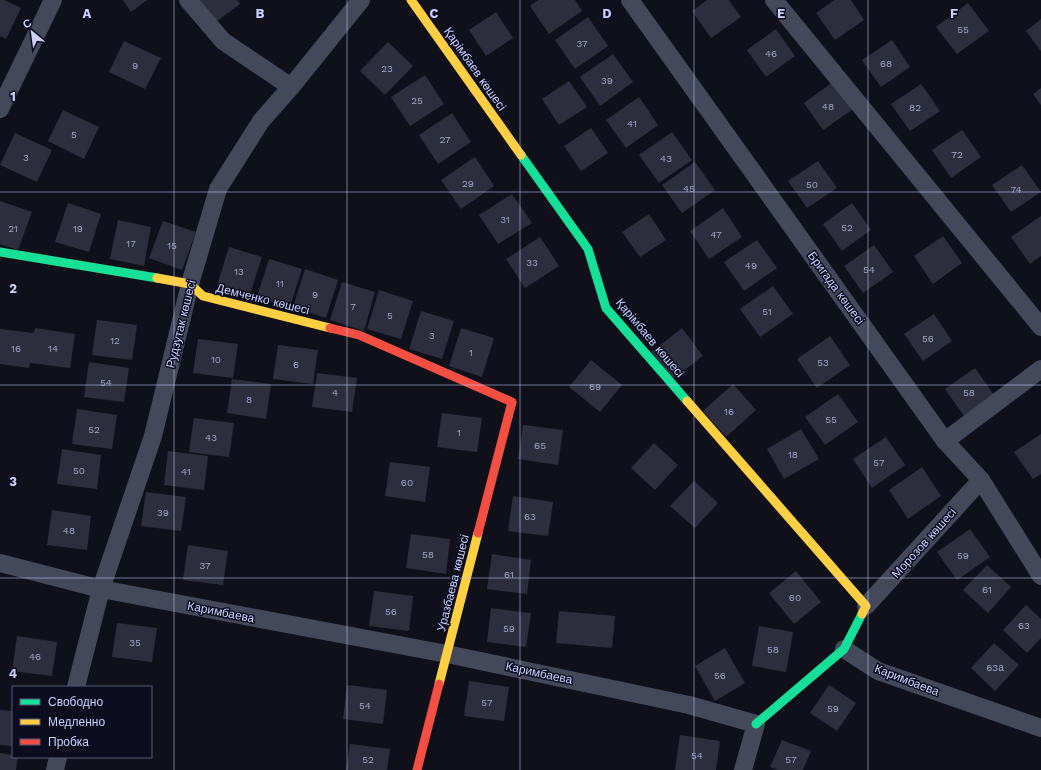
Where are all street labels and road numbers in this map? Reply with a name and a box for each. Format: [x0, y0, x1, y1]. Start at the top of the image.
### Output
street label: Қарімбаев көшесі [441, 25, 509, 113]
street label: Бригада көшесі [805, 249, 867, 327]
street label: Рудзутак көшесі [163, 279, 199, 369]
street label: Демченко көшесі [215, 281, 311, 317]
street label: Қарімбаев көшесі [613, 296, 687, 380]
street label: Морозов көшесі [889, 505, 959, 581]
street label: Уразбаева көшесі [434, 533, 472, 633]
street label: Каримбаева [186, 599, 256, 625]
street label: Каримбаева [504, 659, 574, 687]
street label: Каримбаева [873, 661, 942, 699]

